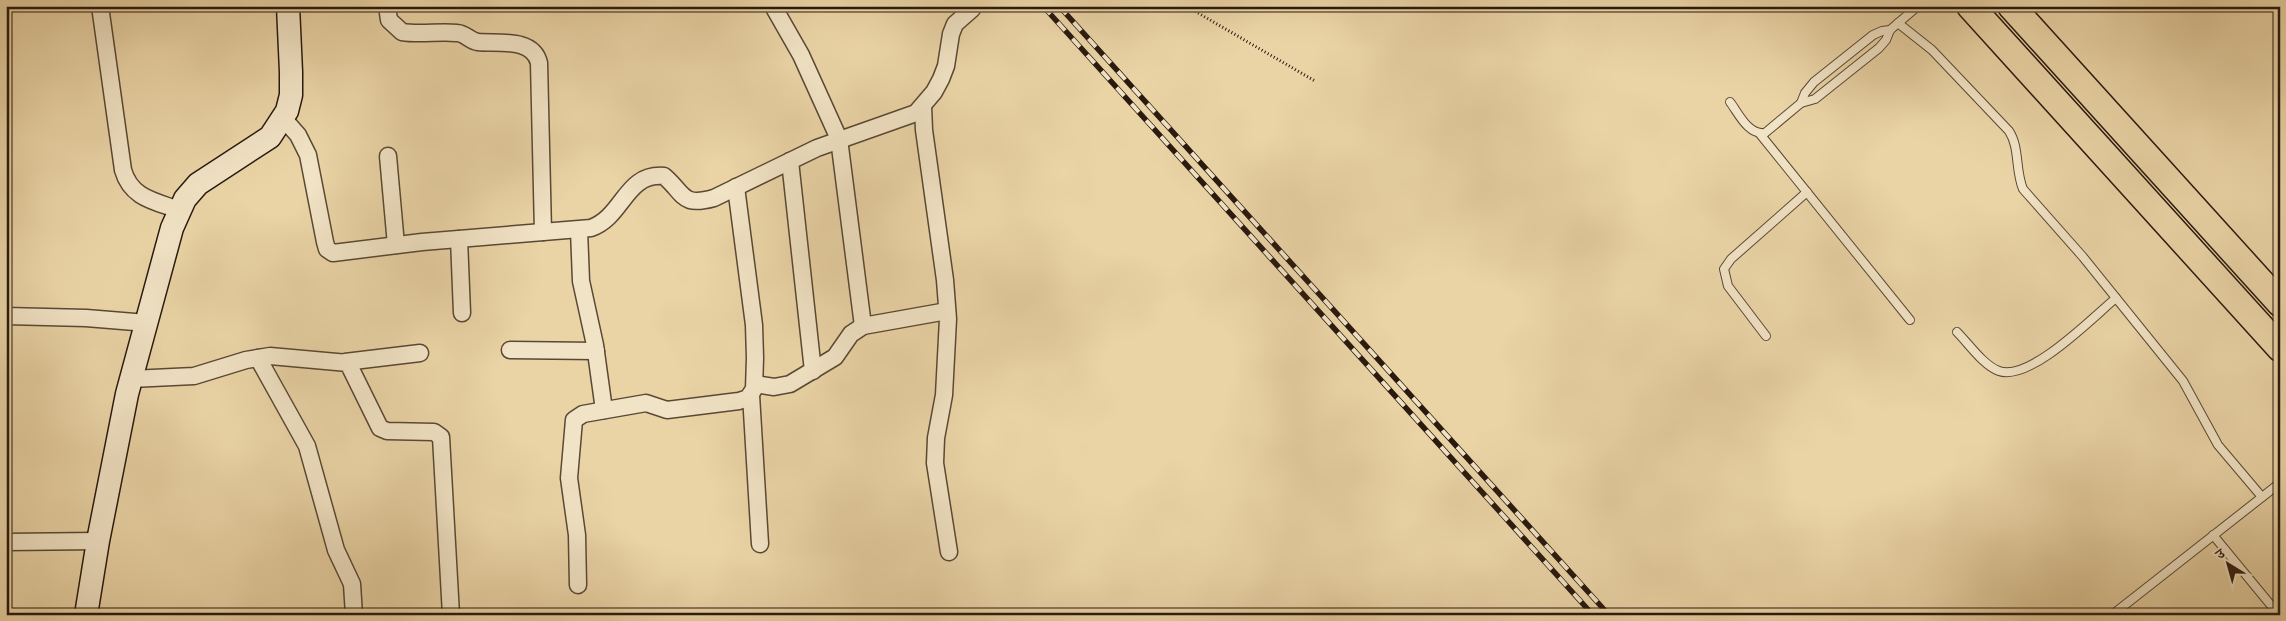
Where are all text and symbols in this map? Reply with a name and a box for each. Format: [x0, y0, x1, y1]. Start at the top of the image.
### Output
north arrow [2204, 538, 2254, 588]
text: उ [2212, 545, 2229, 564]

